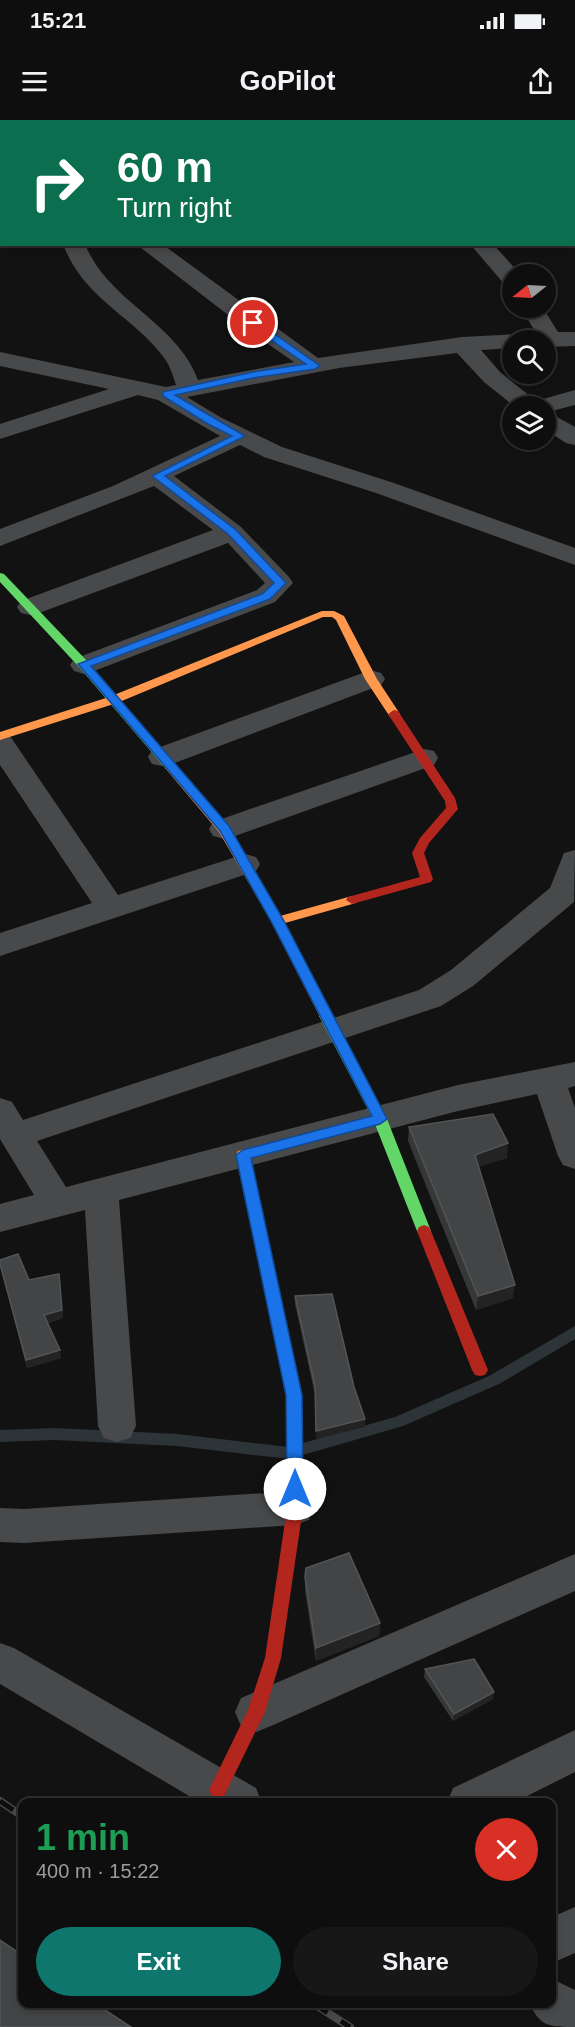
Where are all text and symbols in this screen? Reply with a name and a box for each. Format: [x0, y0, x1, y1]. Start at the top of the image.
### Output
text: 15:21 [30, 8, 86, 33]
icon: menu [18, 65, 51, 98]
icon: share [524, 65, 557, 98]
text: GoPilot [240, 66, 336, 96]
icon: right [18, 144, 96, 222]
text: 60 m [117, 144, 213, 191]
text: Turn right [117, 193, 232, 223]
north arrow [502, 264, 556, 318]
map controls [502, 264, 556, 450]
pin [227, 297, 278, 348]
icon: arrive [236, 306, 269, 339]
button: search [502, 330, 556, 384]
button: layers [502, 396, 556, 450]
position arrow [263, 1457, 327, 1521]
text: 1 min [36, 1817, 130, 1858]
button: close [475, 1818, 538, 1881]
text: 400 m · 15:22 [36, 1860, 159, 1882]
button: Exit [36, 1927, 281, 1996]
button: Share [293, 1927, 538, 1996]

